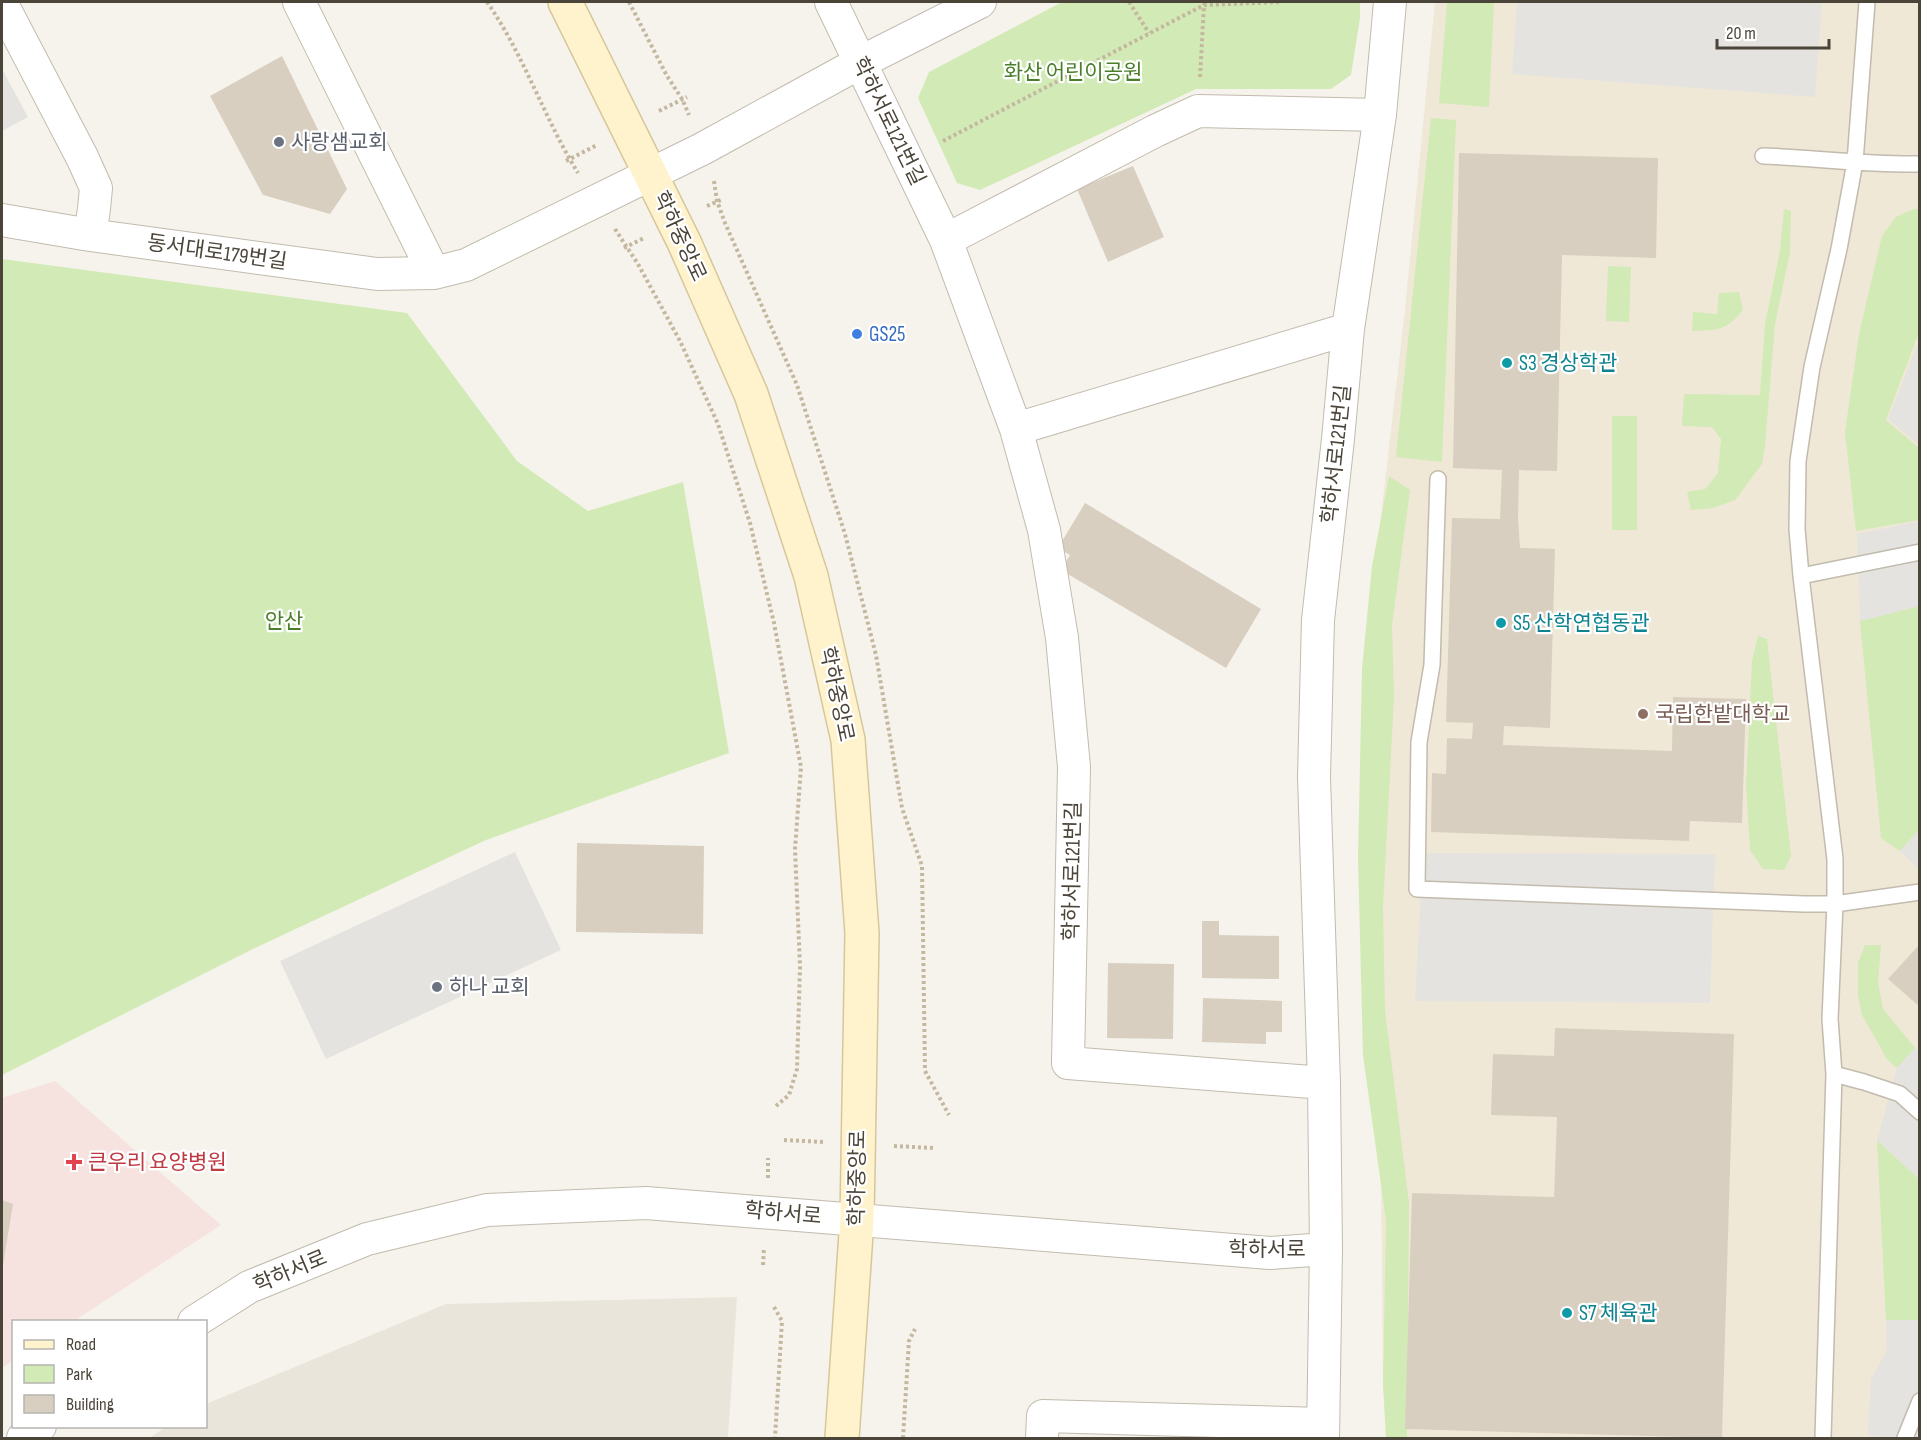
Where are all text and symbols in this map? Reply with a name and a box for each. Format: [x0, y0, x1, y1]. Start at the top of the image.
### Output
scale bar [1717, 12, 1830, 50]
text: 20 m [1726, 23, 1756, 44]
street label: 학하서로121번길 [847, 53, 930, 189]
park label: 화산 어린이공원 [1004, 60, 1142, 85]
place label: 사랑샘교회 [291, 130, 388, 155]
marker: 사랑샘교회 [272, 135, 286, 149]
street label: 학하중앙로 [648, 187, 711, 285]
street label: 동서대로179번길 [145, 230, 288, 275]
place label: GS25 [869, 322, 906, 347]
marker: GS25 [850, 327, 864, 341]
place label: S3 경상학관 [1519, 351, 1617, 376]
marker: S3 경상학관 [1500, 356, 1514, 370]
street label: 학하서로121번길 [1317, 383, 1356, 525]
park label: 안산 [265, 609, 303, 634]
place label: S5 산학연협동관 [1513, 611, 1650, 636]
marker: S5 산학연협동관 [1494, 616, 1508, 630]
street label: 학하중앙로 [814, 644, 859, 744]
place label: 국립한밭대학교 [1655, 702, 1790, 727]
marker: 국립한밭대학교 [1636, 707, 1650, 721]
street label: 학하서로121번길 [1059, 801, 1086, 941]
place label: 하나 교회 [449, 975, 530, 1000]
marker: 하나 교회 [430, 980, 444, 994]
street label: 학하중앙로 [844, 1129, 871, 1227]
place label: 큰우리 요양병원 [88, 1150, 227, 1175]
marker: 큰우리 요양병원 [65, 1153, 83, 1171]
street label: 학하서로 [743, 1198, 823, 1229]
street label: 학하서로 [1228, 1237, 1306, 1262]
street label: 학하서로 [250, 1245, 331, 1298]
place label: S7 체육관 [1579, 1301, 1658, 1326]
marker: S7 체육관 [1560, 1306, 1574, 1320]
legend [12, 1320, 207, 1428]
text: Road [66, 1334, 96, 1355]
text: Park [66, 1364, 92, 1385]
text: Building [66, 1394, 114, 1415]

